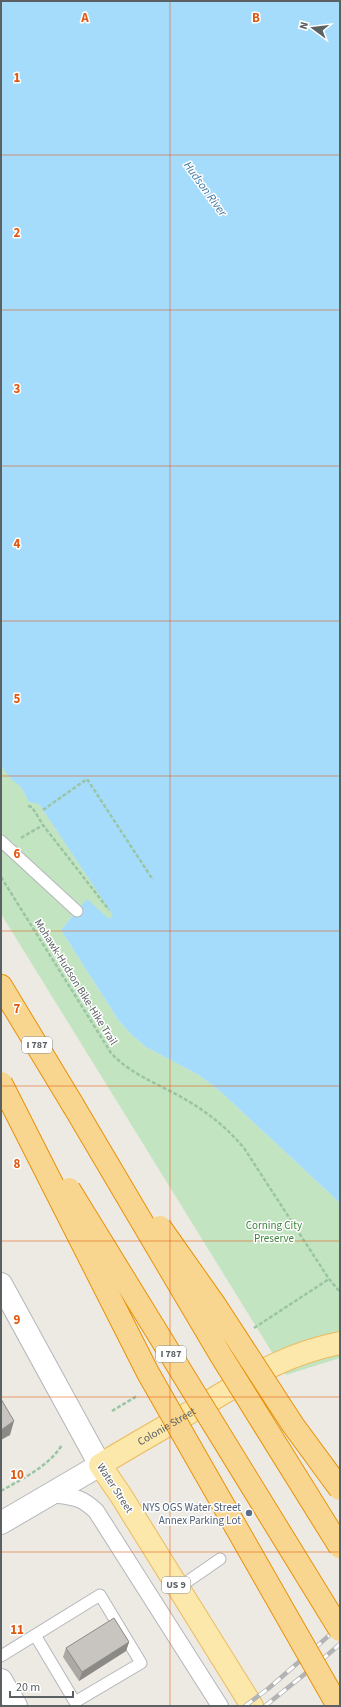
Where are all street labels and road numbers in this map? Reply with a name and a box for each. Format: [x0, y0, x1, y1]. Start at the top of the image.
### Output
street label: Mohawk-Hudson Bike-Hike Trail [31, 916, 121, 1048]
road number: I 787 [22, 1037, 52, 1053]
road number: I 787 [156, 1346, 186, 1362]
street label: Colonie Street [135, 1403, 199, 1449]
street label: Water Street [93, 1460, 137, 1516]
road number: US 9 [162, 1577, 190, 1593]

